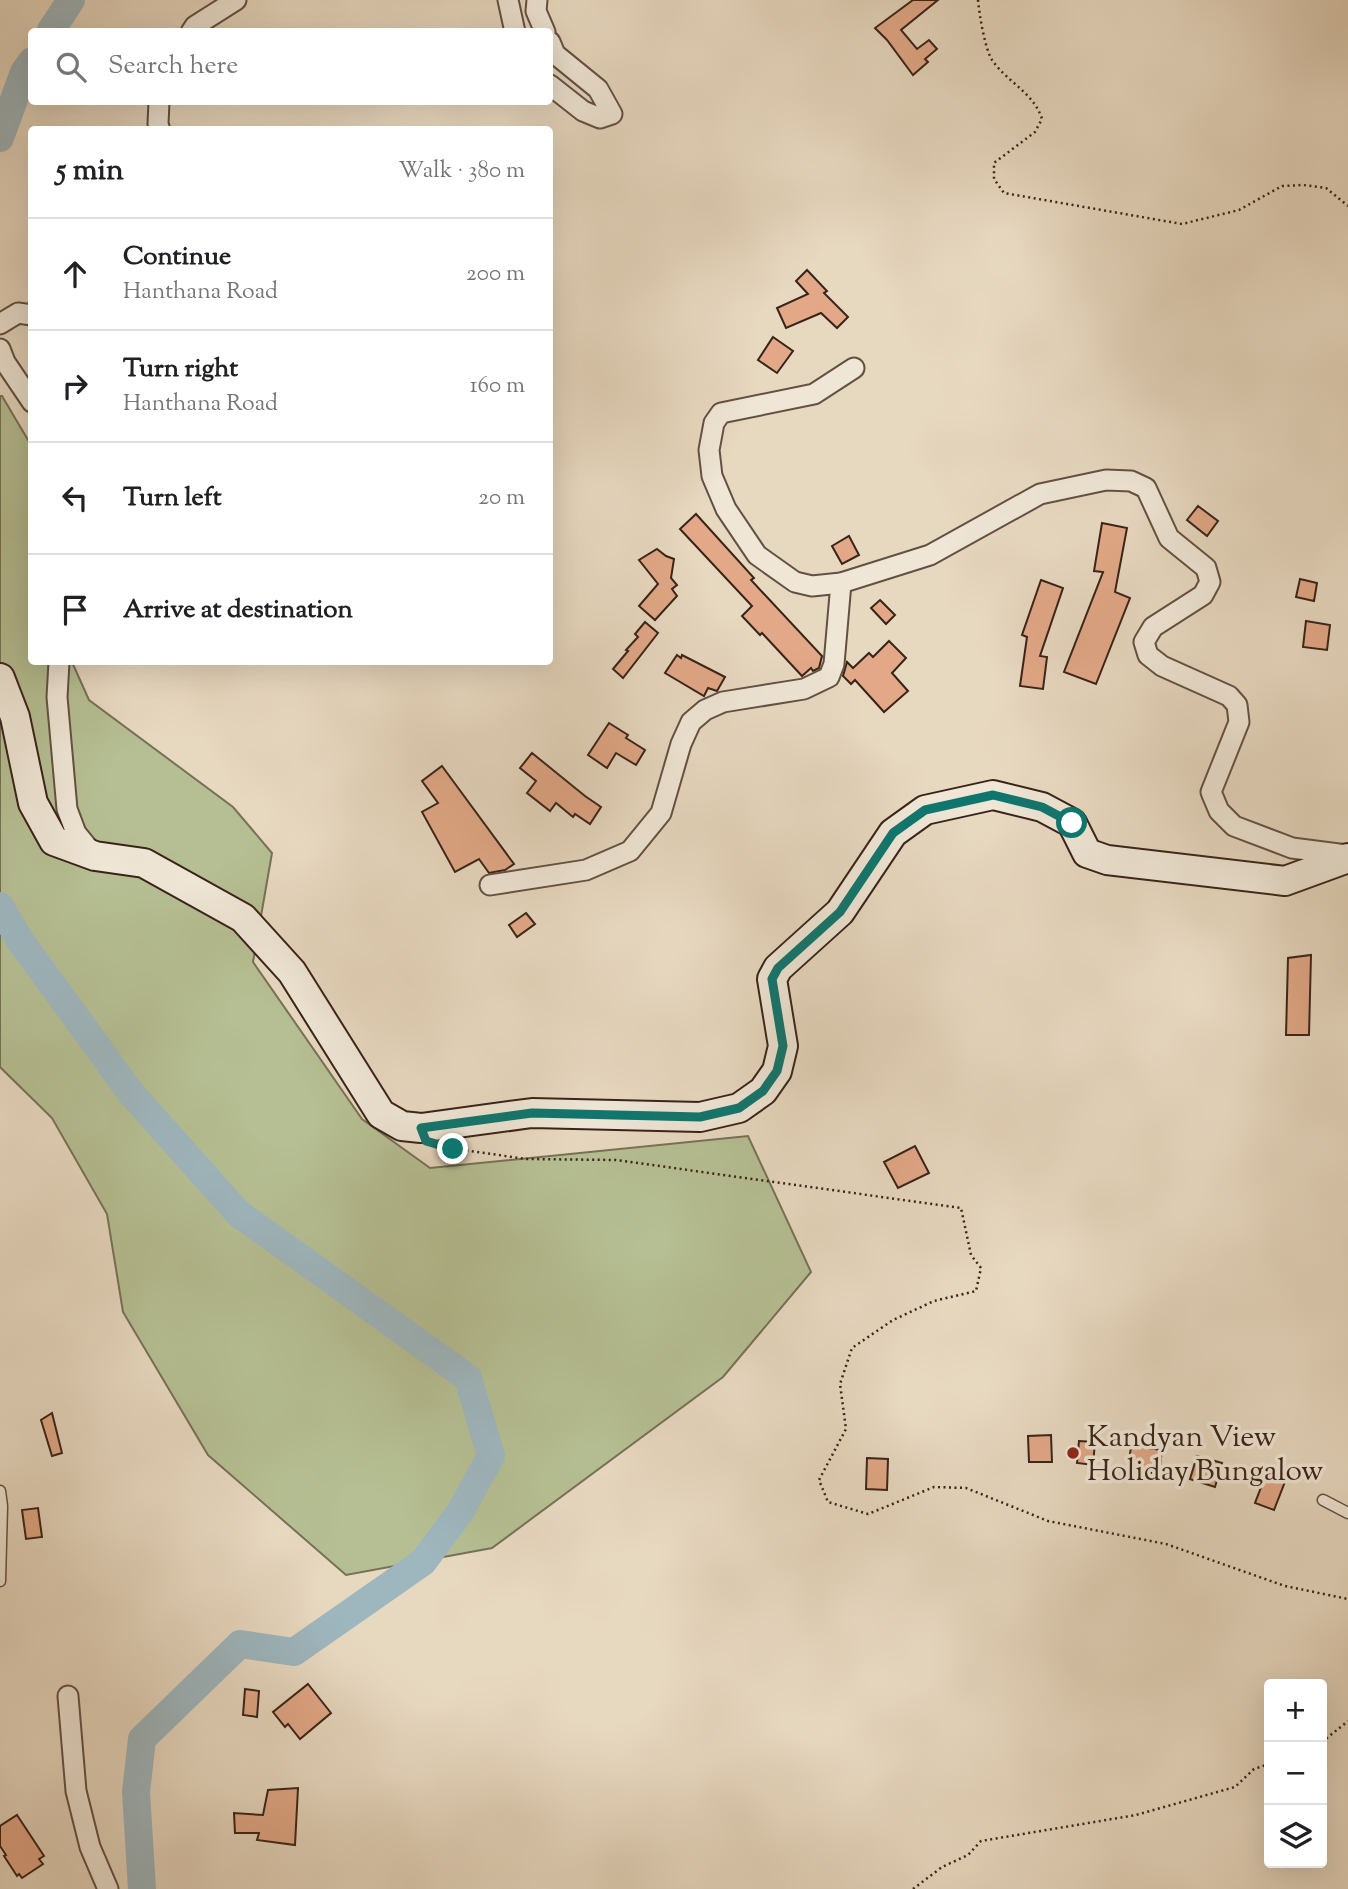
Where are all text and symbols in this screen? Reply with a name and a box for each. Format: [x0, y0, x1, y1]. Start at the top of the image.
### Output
search box [28, 28, 553, 105]
icon: search [52, 48, 90, 86]
text: Search here [108, 48, 238, 85]
text: 5 min [56, 150, 124, 193]
text: Walk · 380 m [399, 155, 525, 188]
text: Continue [123, 239, 231, 276]
icon: ahead [56, 255, 94, 293]
text: 200 m [466, 258, 525, 291]
text: Hanthana Road [123, 276, 278, 309]
text: Turn right [123, 351, 238, 388]
icon: right [56, 367, 94, 405]
text: 160 m [470, 370, 525, 403]
text: Hanthana Road [123, 388, 278, 421]
icon: left [56, 479, 94, 517]
text: Turn left [123, 480, 222, 517]
text: 20 m [478, 482, 525, 515]
icon: arrive [56, 591, 94, 629]
text: Arrive at destination [123, 592, 353, 629]
route start [1056, 807, 1087, 838]
route end [437, 1133, 468, 1164]
place label: Kandyan View Holiday Bungalow [1087, 1417, 1324, 1494]
marker: Kandyan View Holiday Bungalow [1065, 1445, 1081, 1461]
map controls [1264, 1679, 1327, 1868]
button: + [1264, 1679, 1327, 1742]
button: − [1264, 1742, 1327, 1805]
button: layers [1264, 1805, 1327, 1868]

